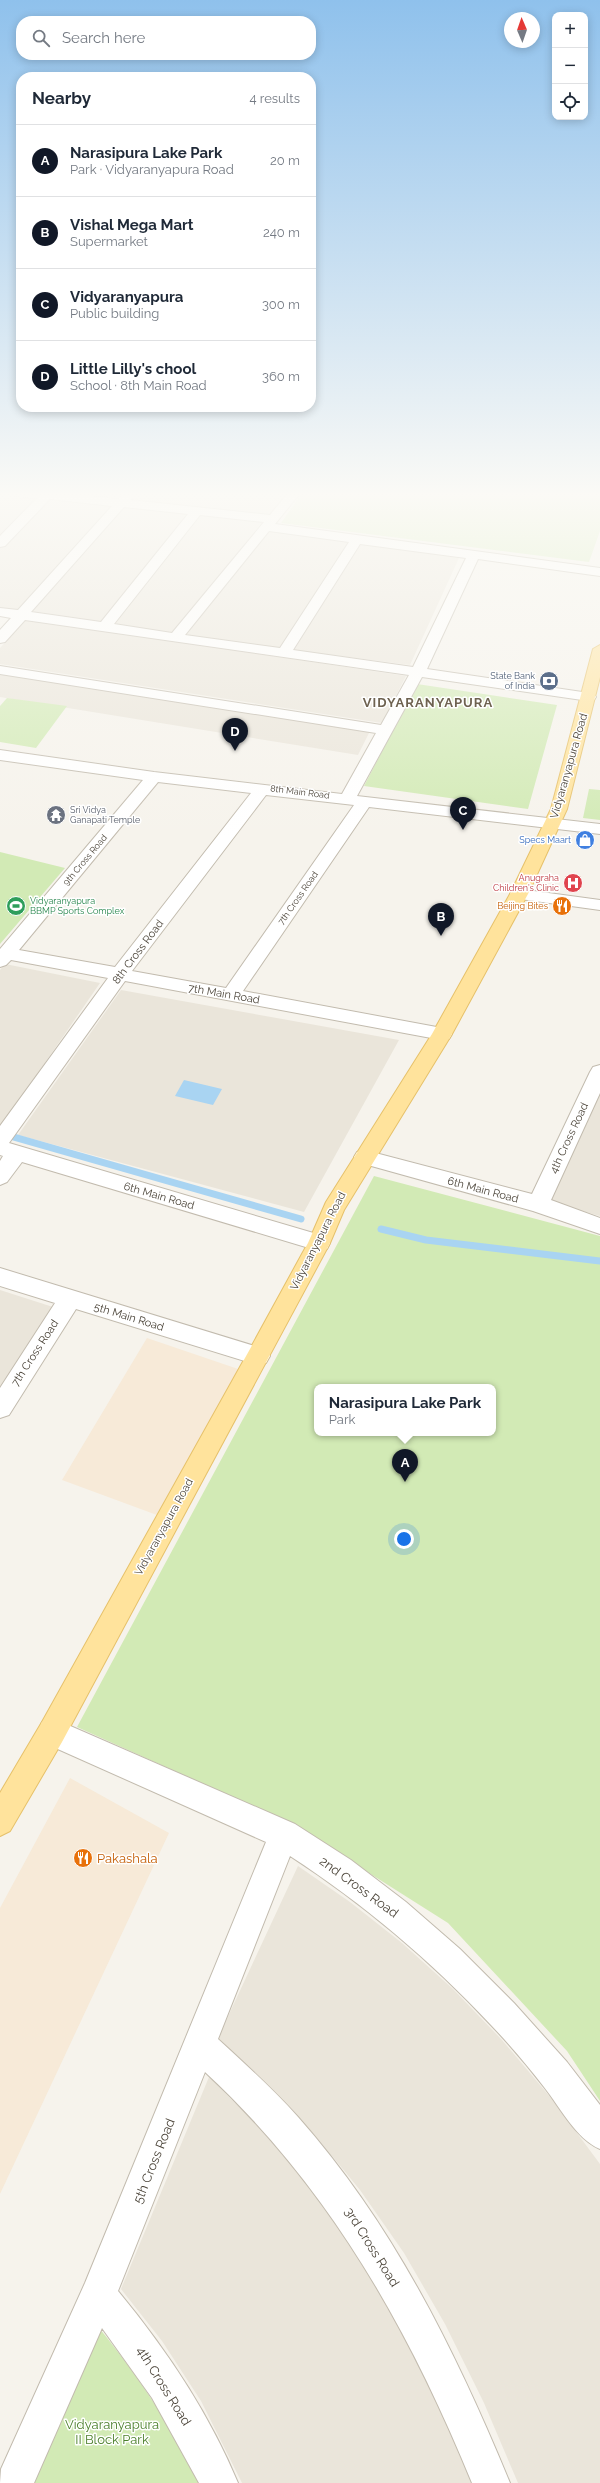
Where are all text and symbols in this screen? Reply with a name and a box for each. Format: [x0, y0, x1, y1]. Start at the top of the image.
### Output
north arrow [504, 12, 540, 48]
map controls [552, 12, 588, 120]
button: + [552, 12, 588, 48]
search box [16, 16, 316, 60]
icon: search [30, 27, 52, 49]
text: Search here [62, 29, 145, 47]
button: − [552, 48, 588, 84]
button: locate [552, 84, 588, 120]
text: Nearby [32, 88, 91, 108]
text: 4 results [249, 91, 300, 106]
text: Narasipura Lake Park [70, 144, 222, 162]
text: A [41, 153, 49, 168]
text: 20 m [270, 153, 300, 168]
text: Park · Vidyaranyapura Road [70, 162, 234, 177]
text: Vishal Mega Mart [70, 216, 194, 234]
text: B [41, 225, 49, 240]
text: 240 m [263, 225, 300, 240]
text: Supermarket [70, 234, 148, 249]
text: Vidyaranyapura [70, 288, 183, 306]
text: C [41, 297, 49, 312]
text: 300 m [262, 297, 300, 312]
text: Public building [70, 306, 159, 321]
text: Little Lilly's chool [70, 360, 196, 378]
text: D [40, 369, 50, 384]
text: 360 m [262, 369, 300, 384]
text: School · 8th Main Road [70, 378, 207, 393]
bank icon: State Bank of India [538, 670, 560, 692]
place label: State Bank of India [490, 671, 535, 691]
district label: VIDYARANYAPURA [363, 695, 493, 710]
street label: Vidyaranyapura Road [548, 712, 590, 820]
pin: D [222, 718, 248, 751]
street label: 8th Main Road [270, 783, 331, 801]
pin: C [450, 797, 476, 830]
temple icon: Sri Vidya Ganapati Temple [45, 804, 67, 826]
place label: Sri Vidya Ganapati Temple [70, 805, 141, 825]
shop icon: Specs Maart [574, 829, 596, 851]
street label: 9th Cross Road [61, 832, 109, 887]
place label: Specs Maart [519, 835, 571, 845]
street label: 7th Cross Road [276, 869, 320, 926]
hospital icon: Anugraha Children's Clinic [562, 872, 584, 894]
place label: Anugraha Children's Clinic [493, 873, 559, 893]
sports icon: Vidyaranyapura BBMP Sports Complex [5, 895, 27, 917]
restaurant icon: Beijing Bites [551, 895, 573, 917]
place label: Vidyaranyapura BBMP Sports Complex [30, 896, 125, 916]
place label: Beijing Bites [497, 901, 549, 911]
pin: B [428, 903, 454, 936]
street label: 8th Cross Road [110, 917, 166, 987]
street label: 7th Main Road [187, 981, 261, 1007]
street label: 4th Cross Road [547, 1100, 591, 1175]
street label: 6th Main Road [446, 1174, 520, 1206]
street label: 6th Main Road [122, 1180, 196, 1212]
street label: Vidyaranyapura Road [288, 1189, 349, 1292]
street label: 5th Main Road [92, 1300, 166, 1334]
street label: 7th Cross Road [9, 1317, 61, 1389]
popup [314, 1384, 496, 1436]
text: Narasipura Lake Park [329, 1394, 481, 1412]
text: Park [329, 1412, 355, 1427]
pin: A [392, 1449, 418, 1482]
street label: Vidyaranyapura Road [132, 1476, 196, 1578]
your location [394, 1529, 414, 1549]
restaurant icon: Pakashala [72, 1847, 94, 1869]
place label: Pakashala [97, 1851, 158, 1866]
street label: 2nd Cross Road [317, 1853, 401, 1921]
street label: 5th Cross Road [130, 2116, 178, 2206]
street label: 3rd Cross Road [342, 2205, 402, 2289]
street label: 4th Cross Road [134, 2344, 194, 2428]
park label: Vidyaranyapura II Block Park [65, 2417, 159, 2447]

